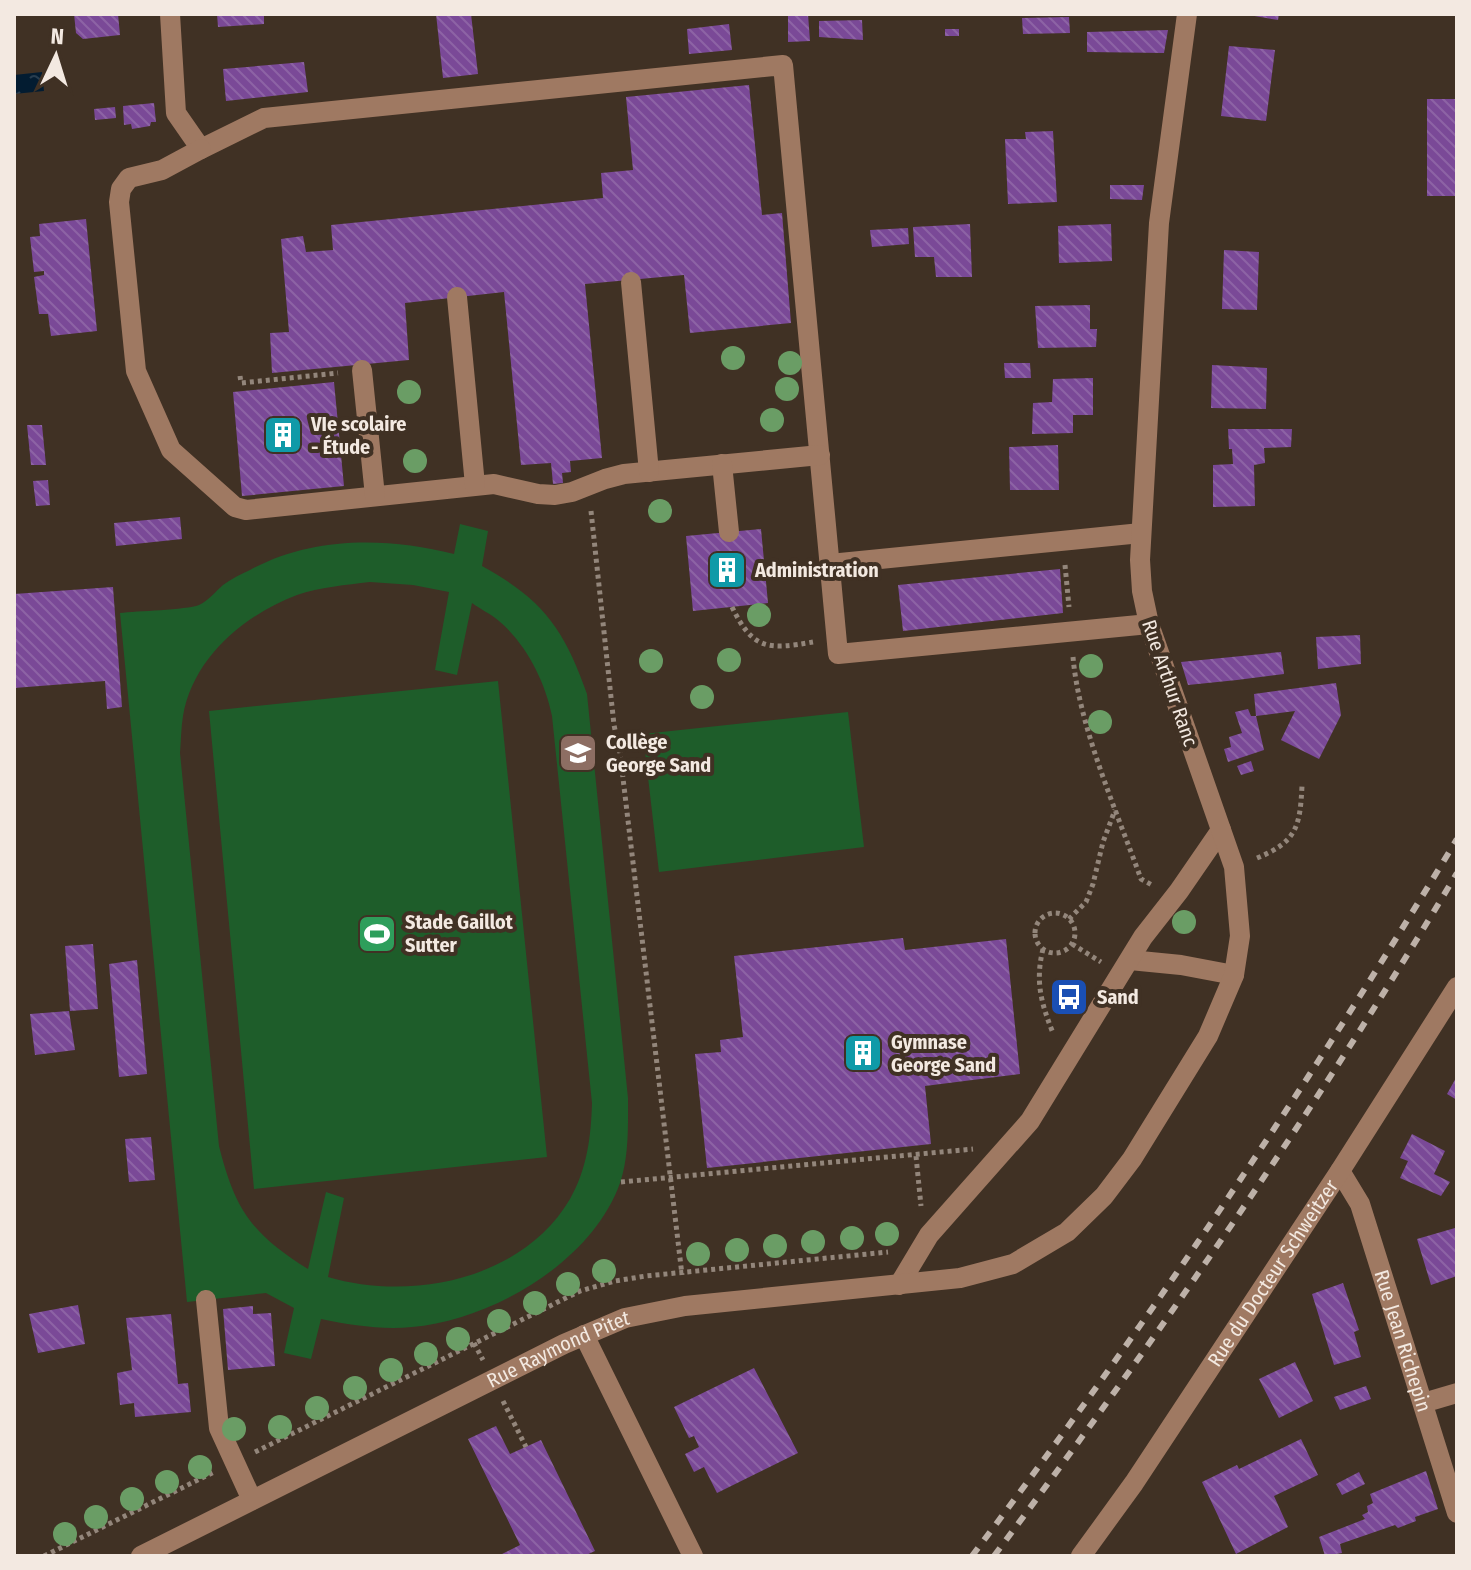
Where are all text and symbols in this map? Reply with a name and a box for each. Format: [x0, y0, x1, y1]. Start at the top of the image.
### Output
north arrow [16, 16, 96, 96]
text: N [50, 23, 65, 50]
place label: VIe scolaire - Étude [310, 412, 406, 459]
building icon: VIe scolaire - Étude [262, 414, 304, 456]
building icon: Administration [706, 549, 748, 591]
place label: Administration [754, 558, 879, 582]
street label: Rue Arthur Ranc [1137, 617, 1203, 750]
place label: Collège George Sand [606, 730, 711, 777]
school or university icon: Collège George Sand [557, 732, 599, 774]
place label: Stade Gaillot Sutter [405, 910, 514, 957]
sports icon: Stade Gaillot Sutter [356, 913, 398, 955]
bus stop icon: Sand [1048, 976, 1090, 1018]
place label: Sand [1097, 985, 1139, 1009]
place label: Gymnase George Sand [891, 1030, 996, 1077]
building icon: Gymnase George Sand [842, 1032, 884, 1074]
street label: Rue du Docteur Schweitzer [1202, 1175, 1343, 1371]
street label: Rue Jean Richepin [1369, 1267, 1436, 1415]
street label: Rue Raymond Pitet [483, 1305, 632, 1393]

